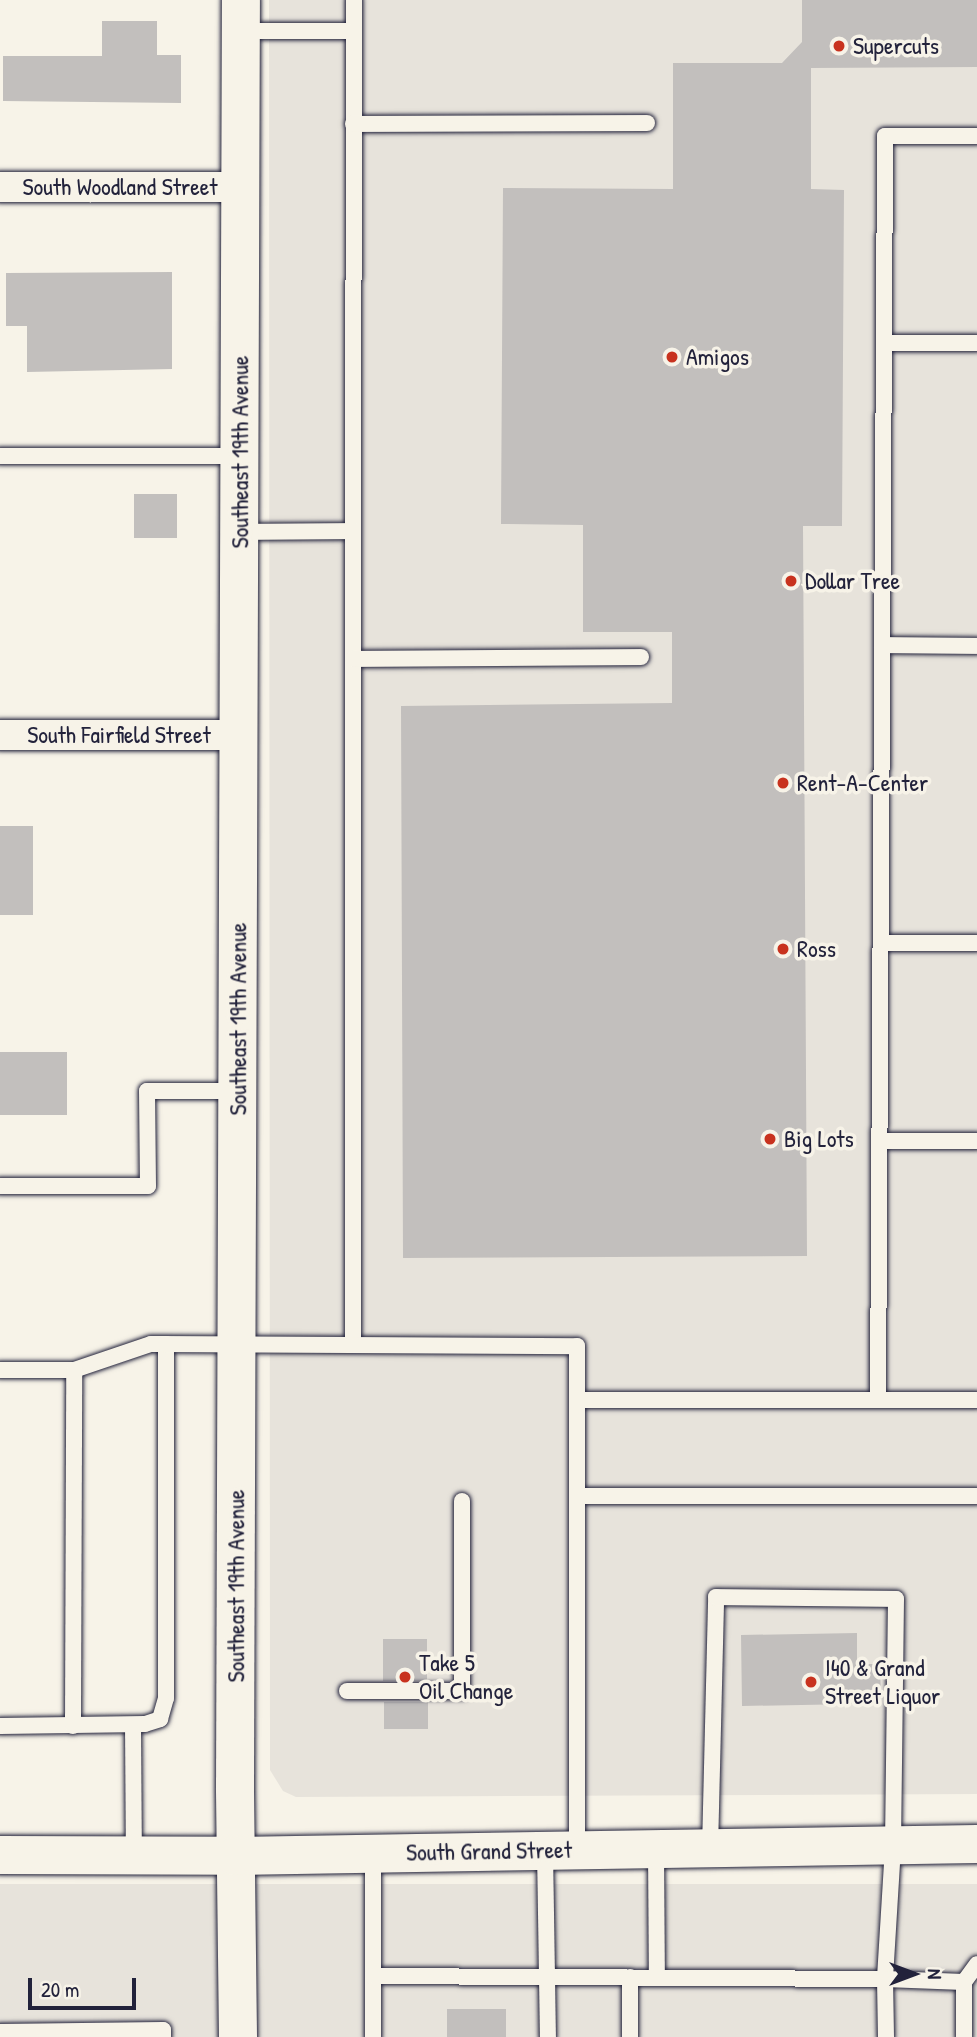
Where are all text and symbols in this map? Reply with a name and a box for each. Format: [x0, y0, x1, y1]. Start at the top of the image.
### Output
place label: Supercuts [853, 32, 939, 60]
marker: Supercuts [831, 38, 847, 54]
street label: South Woodland Street [22, 173, 218, 201]
place label: Amigos [686, 343, 749, 371]
marker: Amigos [664, 349, 680, 365]
street label: Southeast 19th Avenue [226, 356, 254, 548]
place label: Dollar Tree [805, 567, 900, 595]
marker: Dollar Tree [783, 573, 799, 589]
street label: South Fairfield Street [27, 721, 211, 749]
place label: Rent-A-Center [797, 769, 928, 797]
marker: Rent-A-Center [775, 775, 791, 791]
street label: Southeast 19th Avenue [224, 923, 252, 1115]
place label: Ross [797, 935, 836, 963]
marker: Ross [775, 941, 791, 957]
place label: Big Lots [784, 1125, 854, 1153]
marker: Big Lots [762, 1131, 778, 1147]
street label: Southeast 19th Avenue [222, 1490, 250, 1682]
place label: Take 5 Oil Change [419, 1649, 513, 1705]
place label: I40 & Grand Street Liquor [825, 1654, 940, 1710]
marker: Take 5 Oil Change [397, 1669, 413, 1685]
marker: I40 & Grand Street Liquor [803, 1674, 819, 1690]
street label: South Grand Street [406, 1835, 572, 1867]
north arrow [879, 1939, 949, 2009]
scale bar [32, 1964, 140, 2008]
text: N [922, 1969, 948, 1979]
text: 20 m [41, 1975, 79, 2004]

